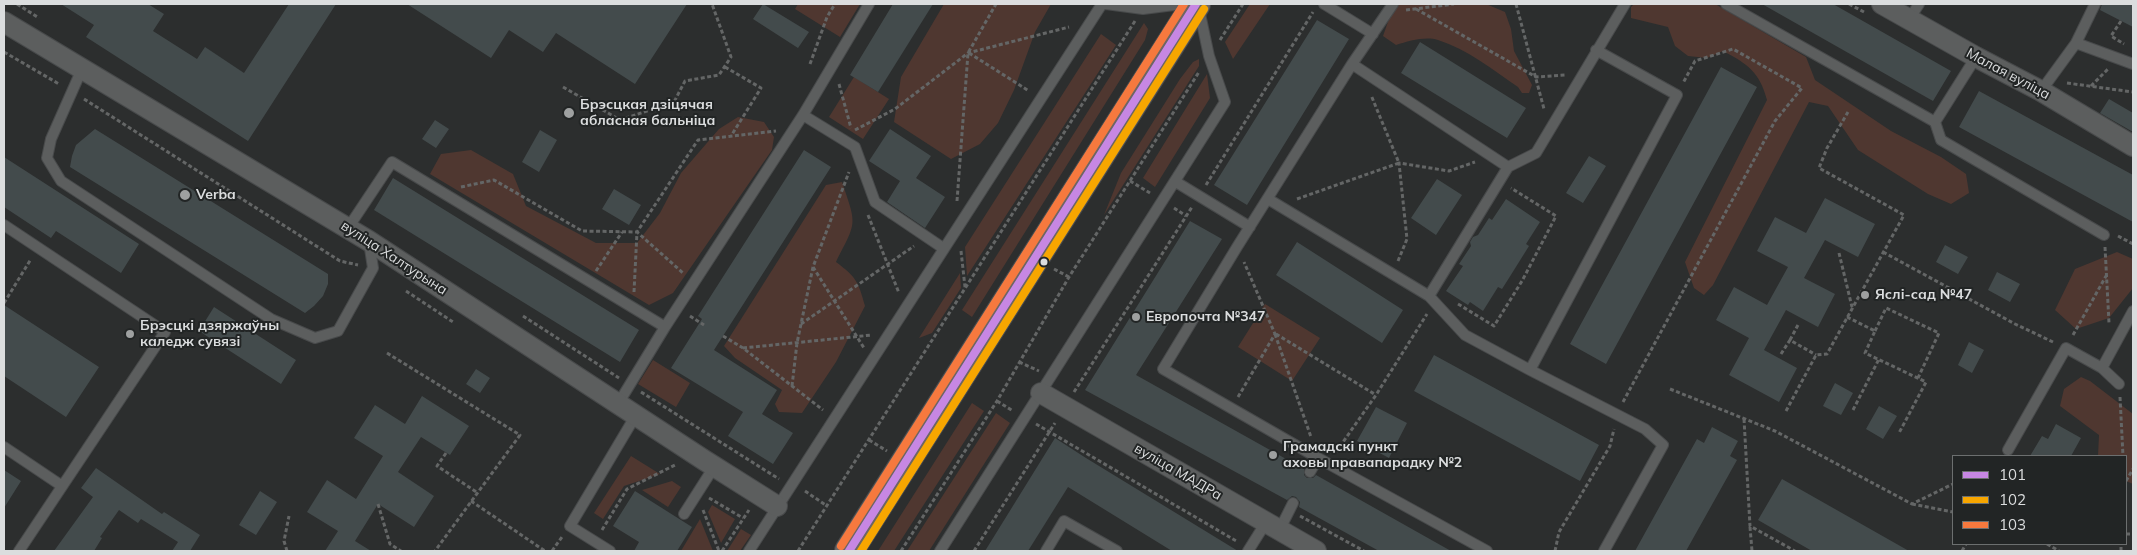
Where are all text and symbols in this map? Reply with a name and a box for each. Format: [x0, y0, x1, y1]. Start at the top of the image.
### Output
street label: Малая вуліца [1963, 45, 2053, 103]
place label: Брэсцкая дзіцячая абласная бальніца [580, 97, 715, 130]
marker: Брэсцкая дзіцячая абласная бальніца [562, 106, 576, 120]
place label: Verba [196, 187, 236, 203]
marker: Verba [178, 188, 192, 202]
street label: вуліца Халтурына [338, 217, 450, 299]
unlabelled marker [1039, 257, 1049, 267]
place label: Яслі-сад №47 [1875, 287, 1972, 303]
marker: Яслі-сад №47 [1859, 289, 1871, 301]
place label: Европочта №347 [1146, 309, 1265, 325]
marker: Европочта №347 [1130, 311, 1142, 323]
place label: Брэсцкі дзяржаўны каледж сувязі [140, 318, 279, 351]
marker: Брэсцкі дзяржаўны каледж сувязі [124, 328, 136, 340]
place label: Грамадскі пункт аховы правапарадку №2 [1283, 439, 1462, 472]
street label: вуліца МАДРа [1131, 440, 1225, 504]
marker: Грамадскі пункт аховы правапарадку №2 [1267, 449, 1279, 461]
legend [1952, 455, 2127, 545]
text: 101 [1999, 465, 2026, 484]
text: 102 [1999, 490, 2026, 509]
text: 103 [1999, 515, 2026, 534]

